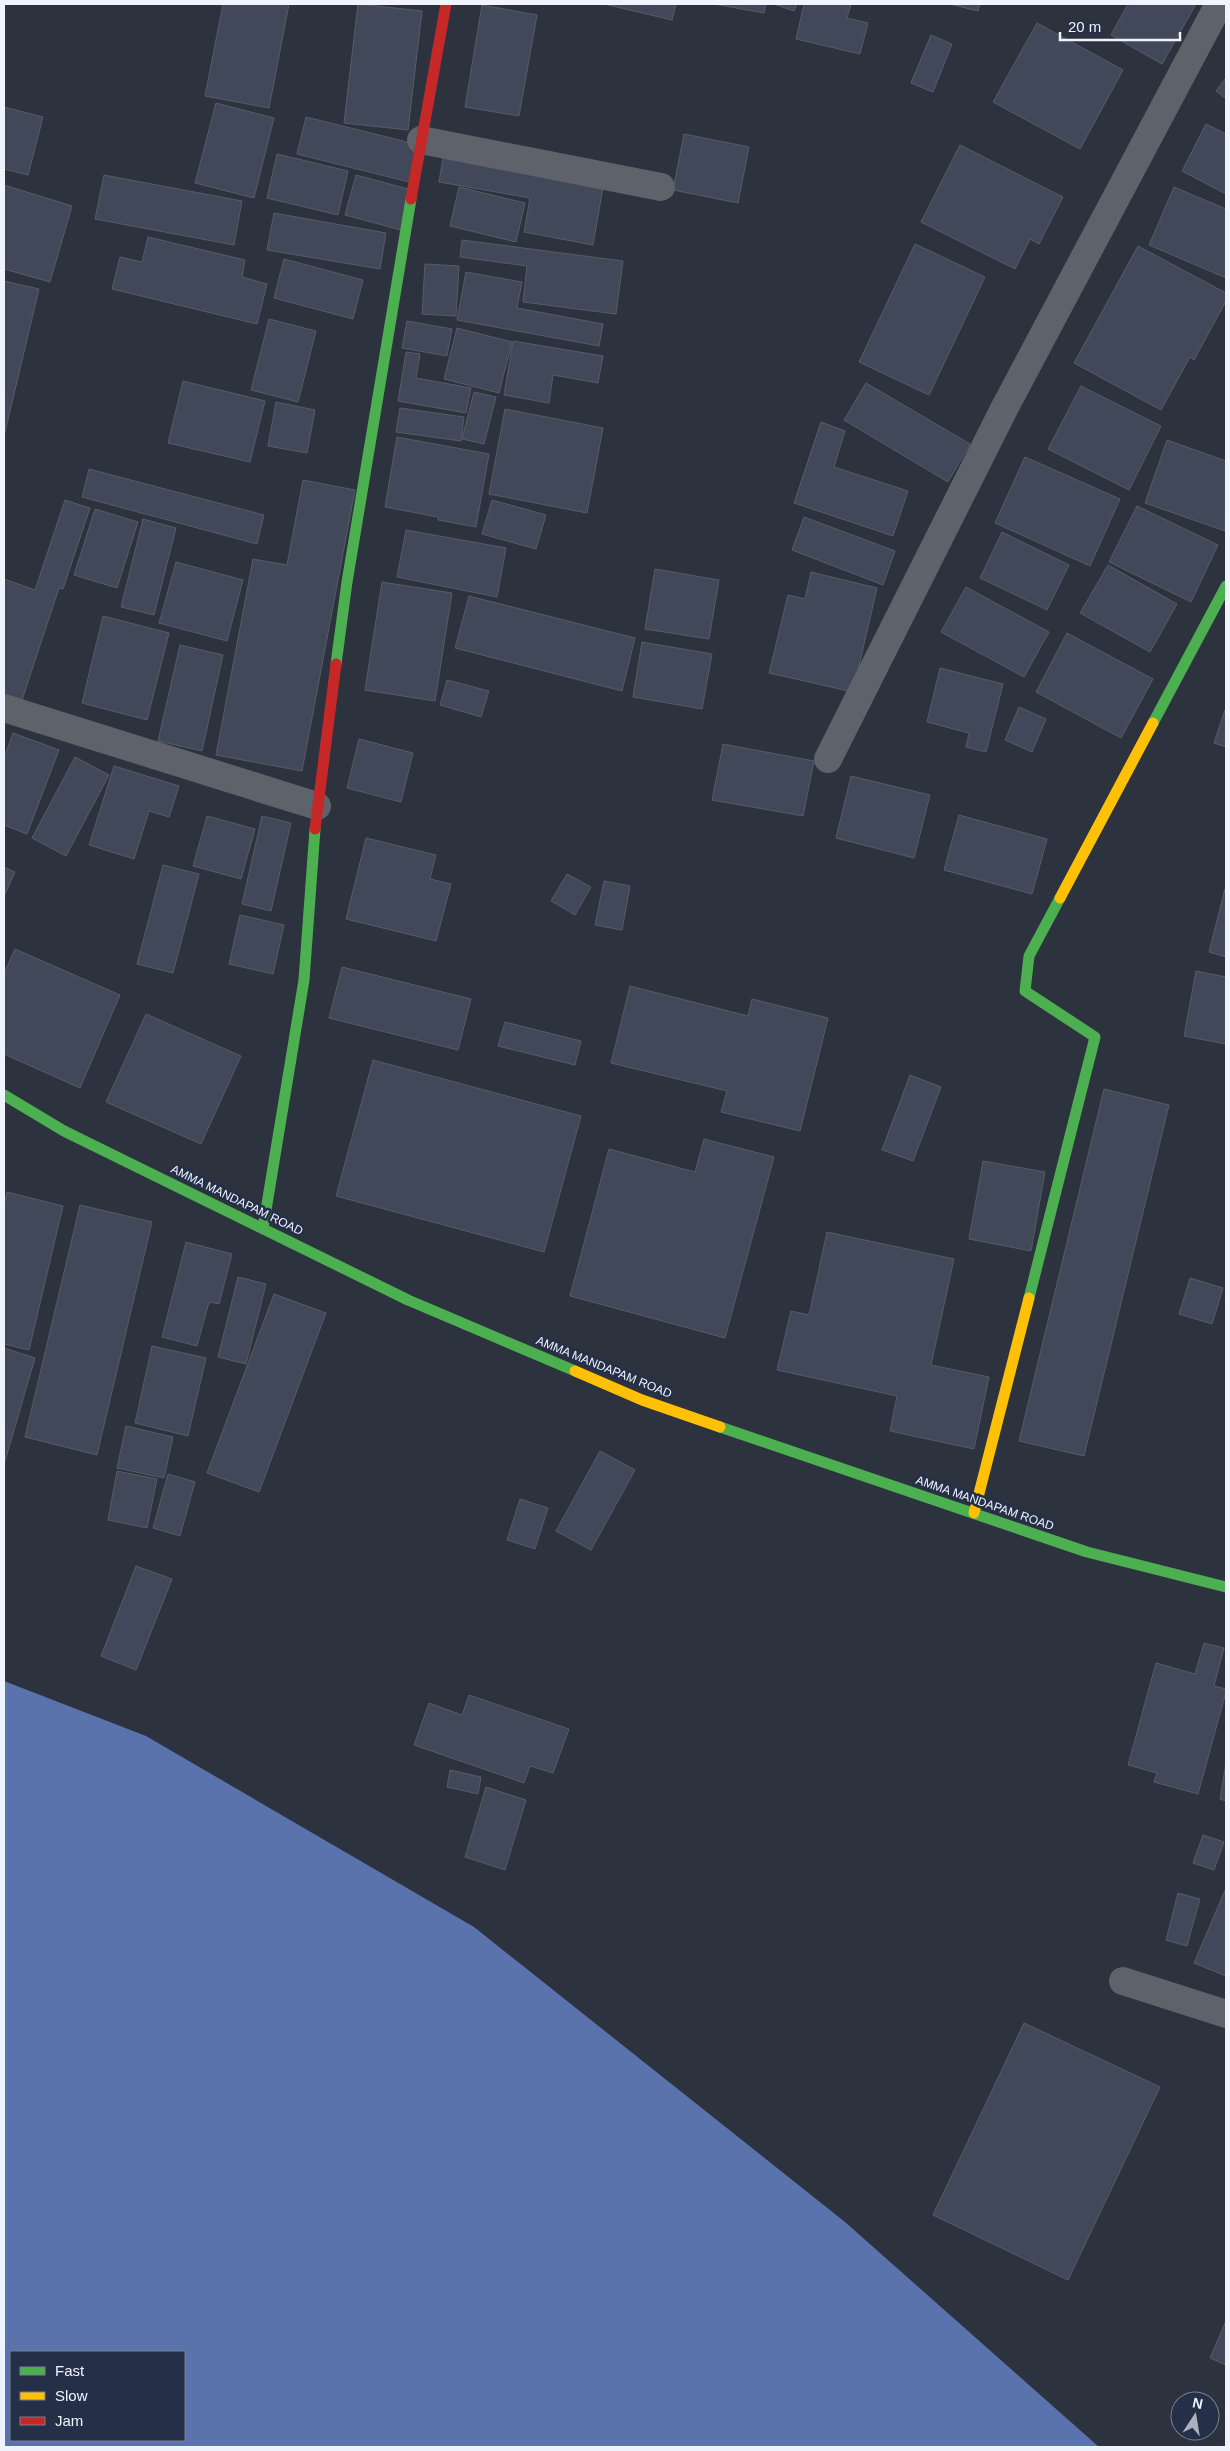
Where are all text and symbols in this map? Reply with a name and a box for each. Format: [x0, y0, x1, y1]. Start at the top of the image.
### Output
scale bar [1060, 10, 1180, 42]
text: 20 m [1068, 18, 1101, 35]
street label: AMMA MANDAPAM ROAD [169, 1162, 306, 1238]
street label: AMMA MANDAPAM ROAD [534, 1333, 674, 1401]
street label: AMMA MANDAPAM ROAD [914, 1473, 1056, 1533]
legend [10, 2351, 185, 2441]
text: Fast [55, 2362, 85, 2379]
text: Slow [55, 2387, 88, 2404]
north arrow [1170, 2391, 1220, 2441]
text: N [1191, 2394, 1204, 2412]
text: Jam [55, 2412, 83, 2429]

